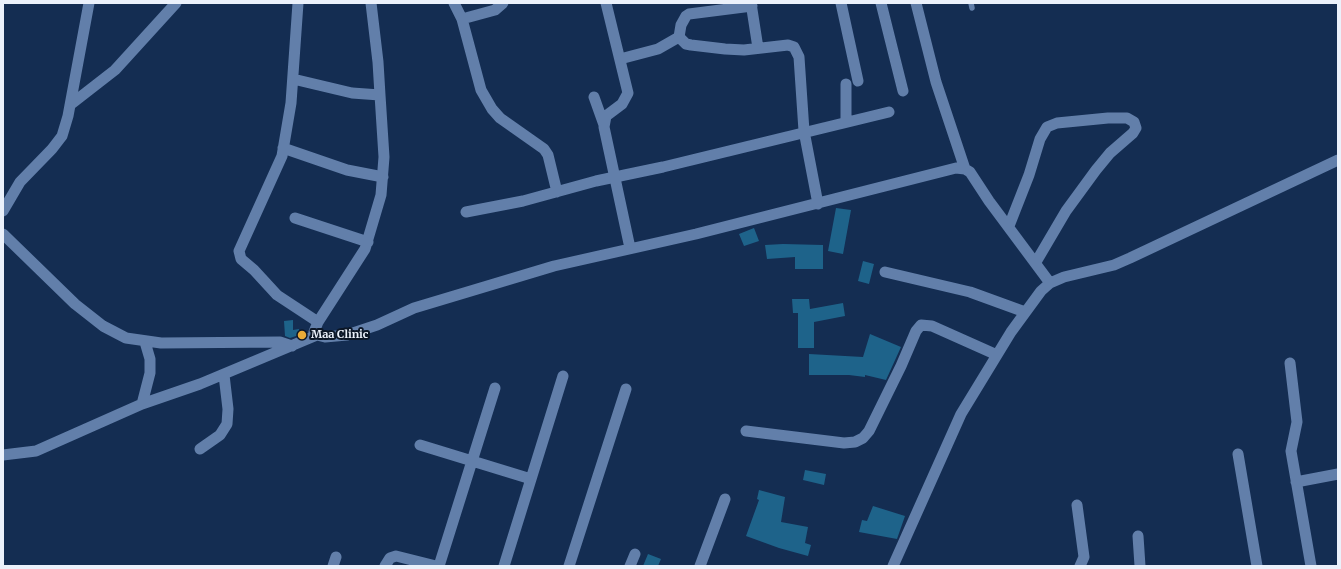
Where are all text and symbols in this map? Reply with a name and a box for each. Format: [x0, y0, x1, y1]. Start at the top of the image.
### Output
place label: Maa Clinic [311, 328, 368, 342]
marker: Maa Clinic [296, 329, 308, 341]

